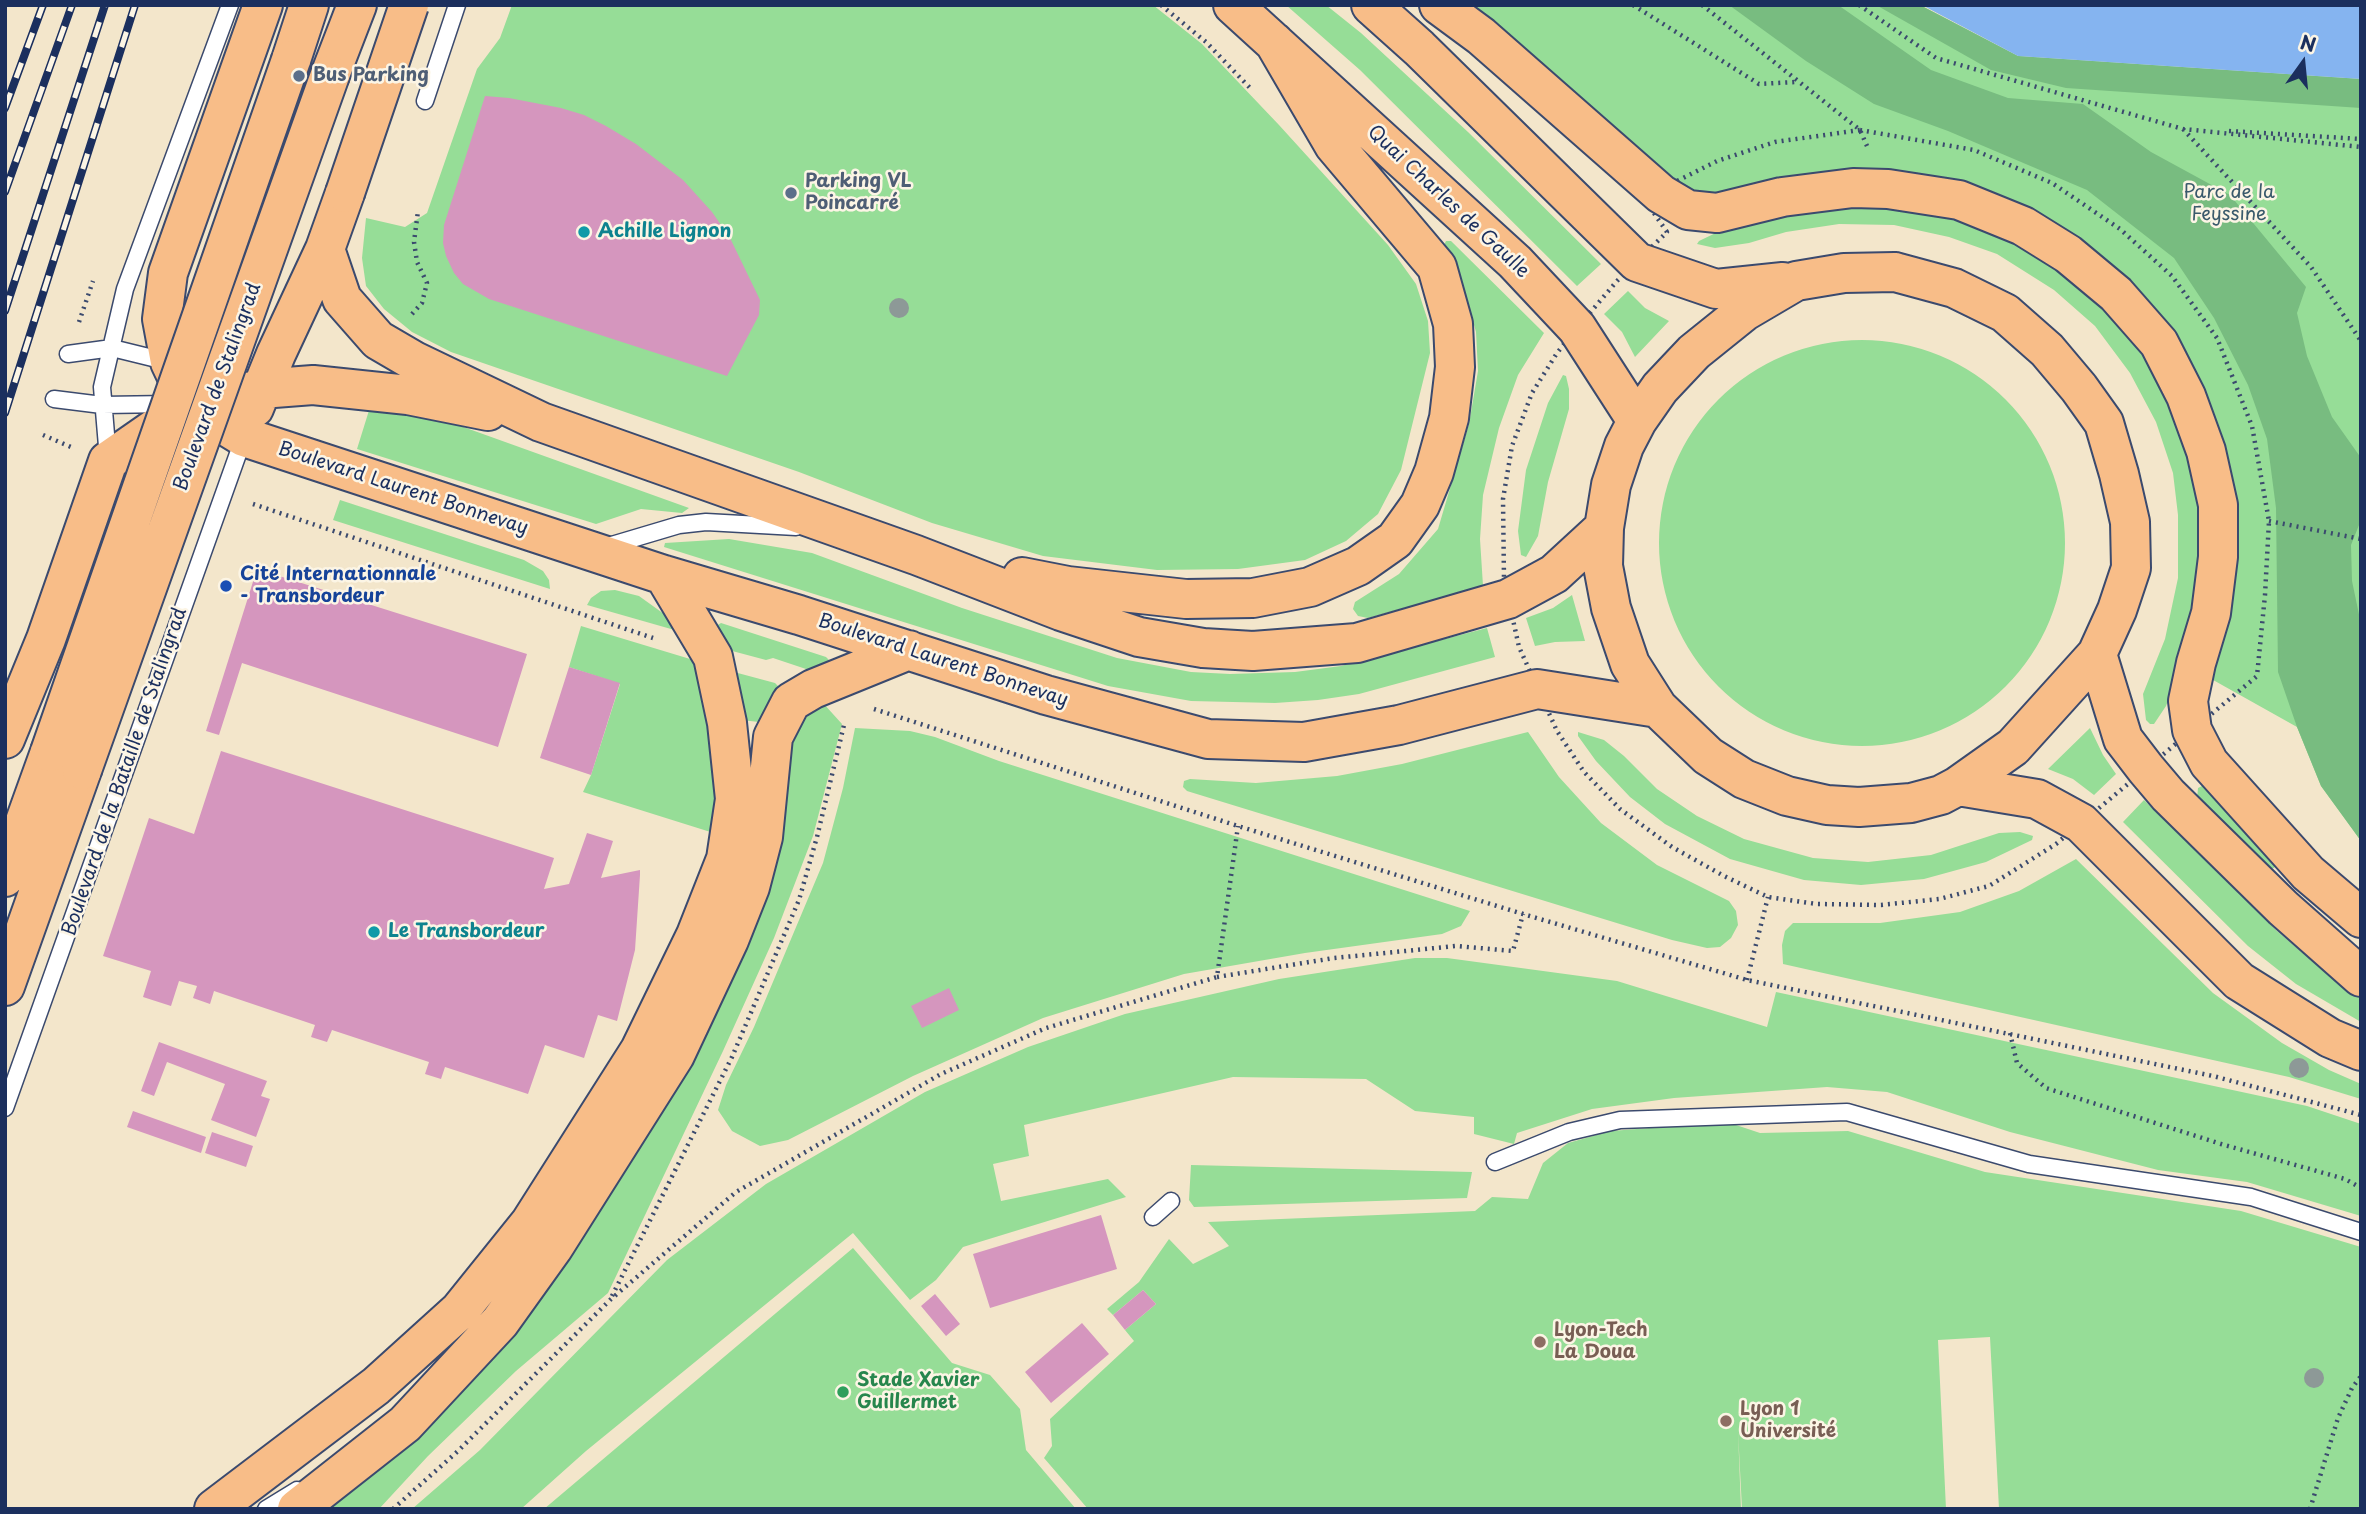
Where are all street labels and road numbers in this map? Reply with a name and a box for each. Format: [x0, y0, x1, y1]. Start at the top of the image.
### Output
street label: Quai Charles de Gaulle [1362, 121, 1534, 283]
street label: Boulevard de Stalingrad [170, 280, 266, 494]
street label: Boulevard Laurent Bonnevay [275, 438, 531, 540]
street label: Boulevard de la Bataille de Stalingrad [58, 605, 192, 939]
street label: Boulevard Laurent Bonnevay [815, 610, 1071, 712]

